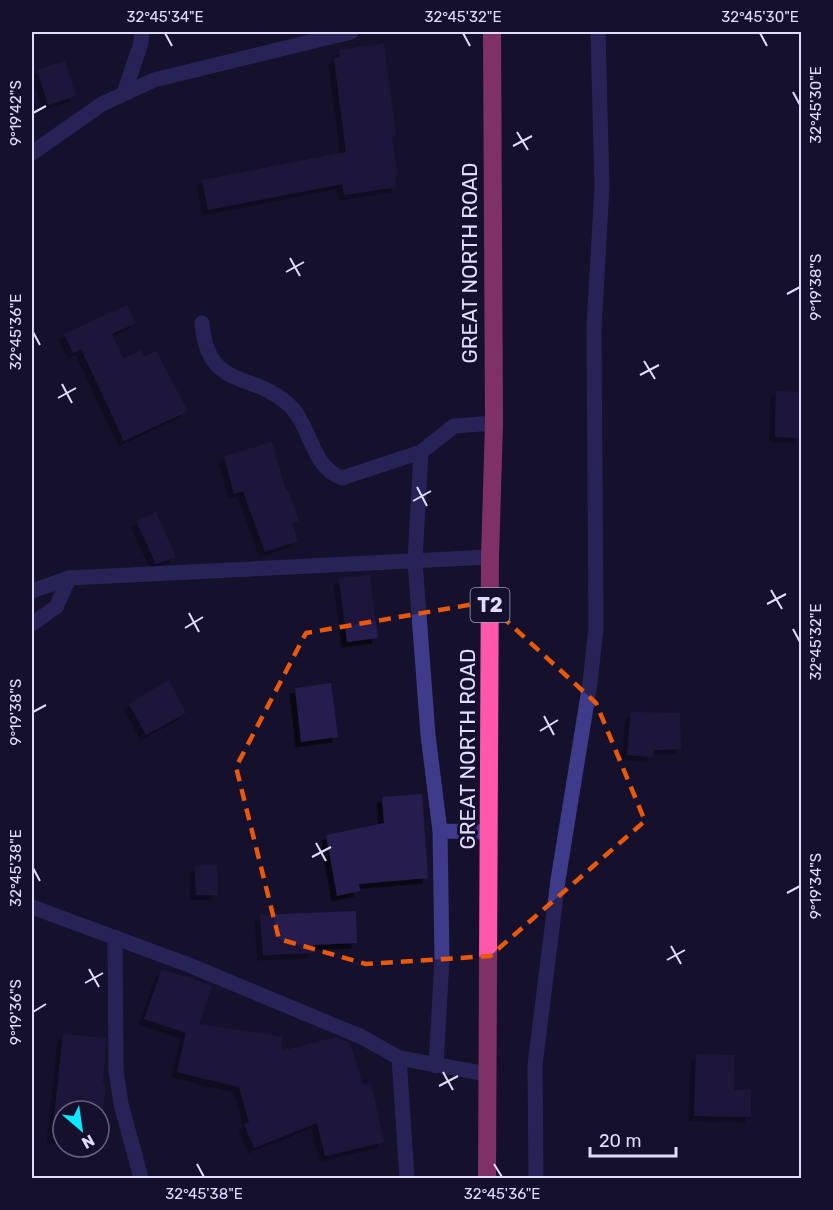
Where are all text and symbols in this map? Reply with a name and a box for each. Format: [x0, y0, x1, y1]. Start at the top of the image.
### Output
text: 32°45'34"E [126, 8, 204, 26]
text: 32°45'32"E [424, 8, 502, 26]
text: 32°45'30"E [721, 8, 799, 26]
text: 32°45'30"E [807, 66, 825, 144]
text: 9°19'42"S [7, 80, 25, 146]
street label: GREAT NORTH ROAD [457, 163, 482, 364]
text: 9°19'38"S [807, 254, 825, 320]
text: 32°45'36"E [7, 294, 25, 370]
road number: T2 [470, 588, 510, 622]
text: 32°45'32"E [807, 603, 825, 681]
street label: GREAT NORTH ROAD [455, 649, 480, 850]
text: 9°19'38"S [7, 679, 25, 745]
text: 32°45'38"E [7, 829, 25, 907]
text: 9°19'34"S [807, 853, 825, 919]
text: 9°19'36"S [7, 979, 25, 1045]
north arrow [51, 1099, 111, 1159]
scale bar [590, 1120, 676, 1158]
text: 20 m [599, 1130, 641, 1152]
text: N [78, 1131, 98, 1153]
text: 32°45'38"E [165, 1185, 243, 1203]
text: 32°45'36"E [464, 1185, 540, 1203]

